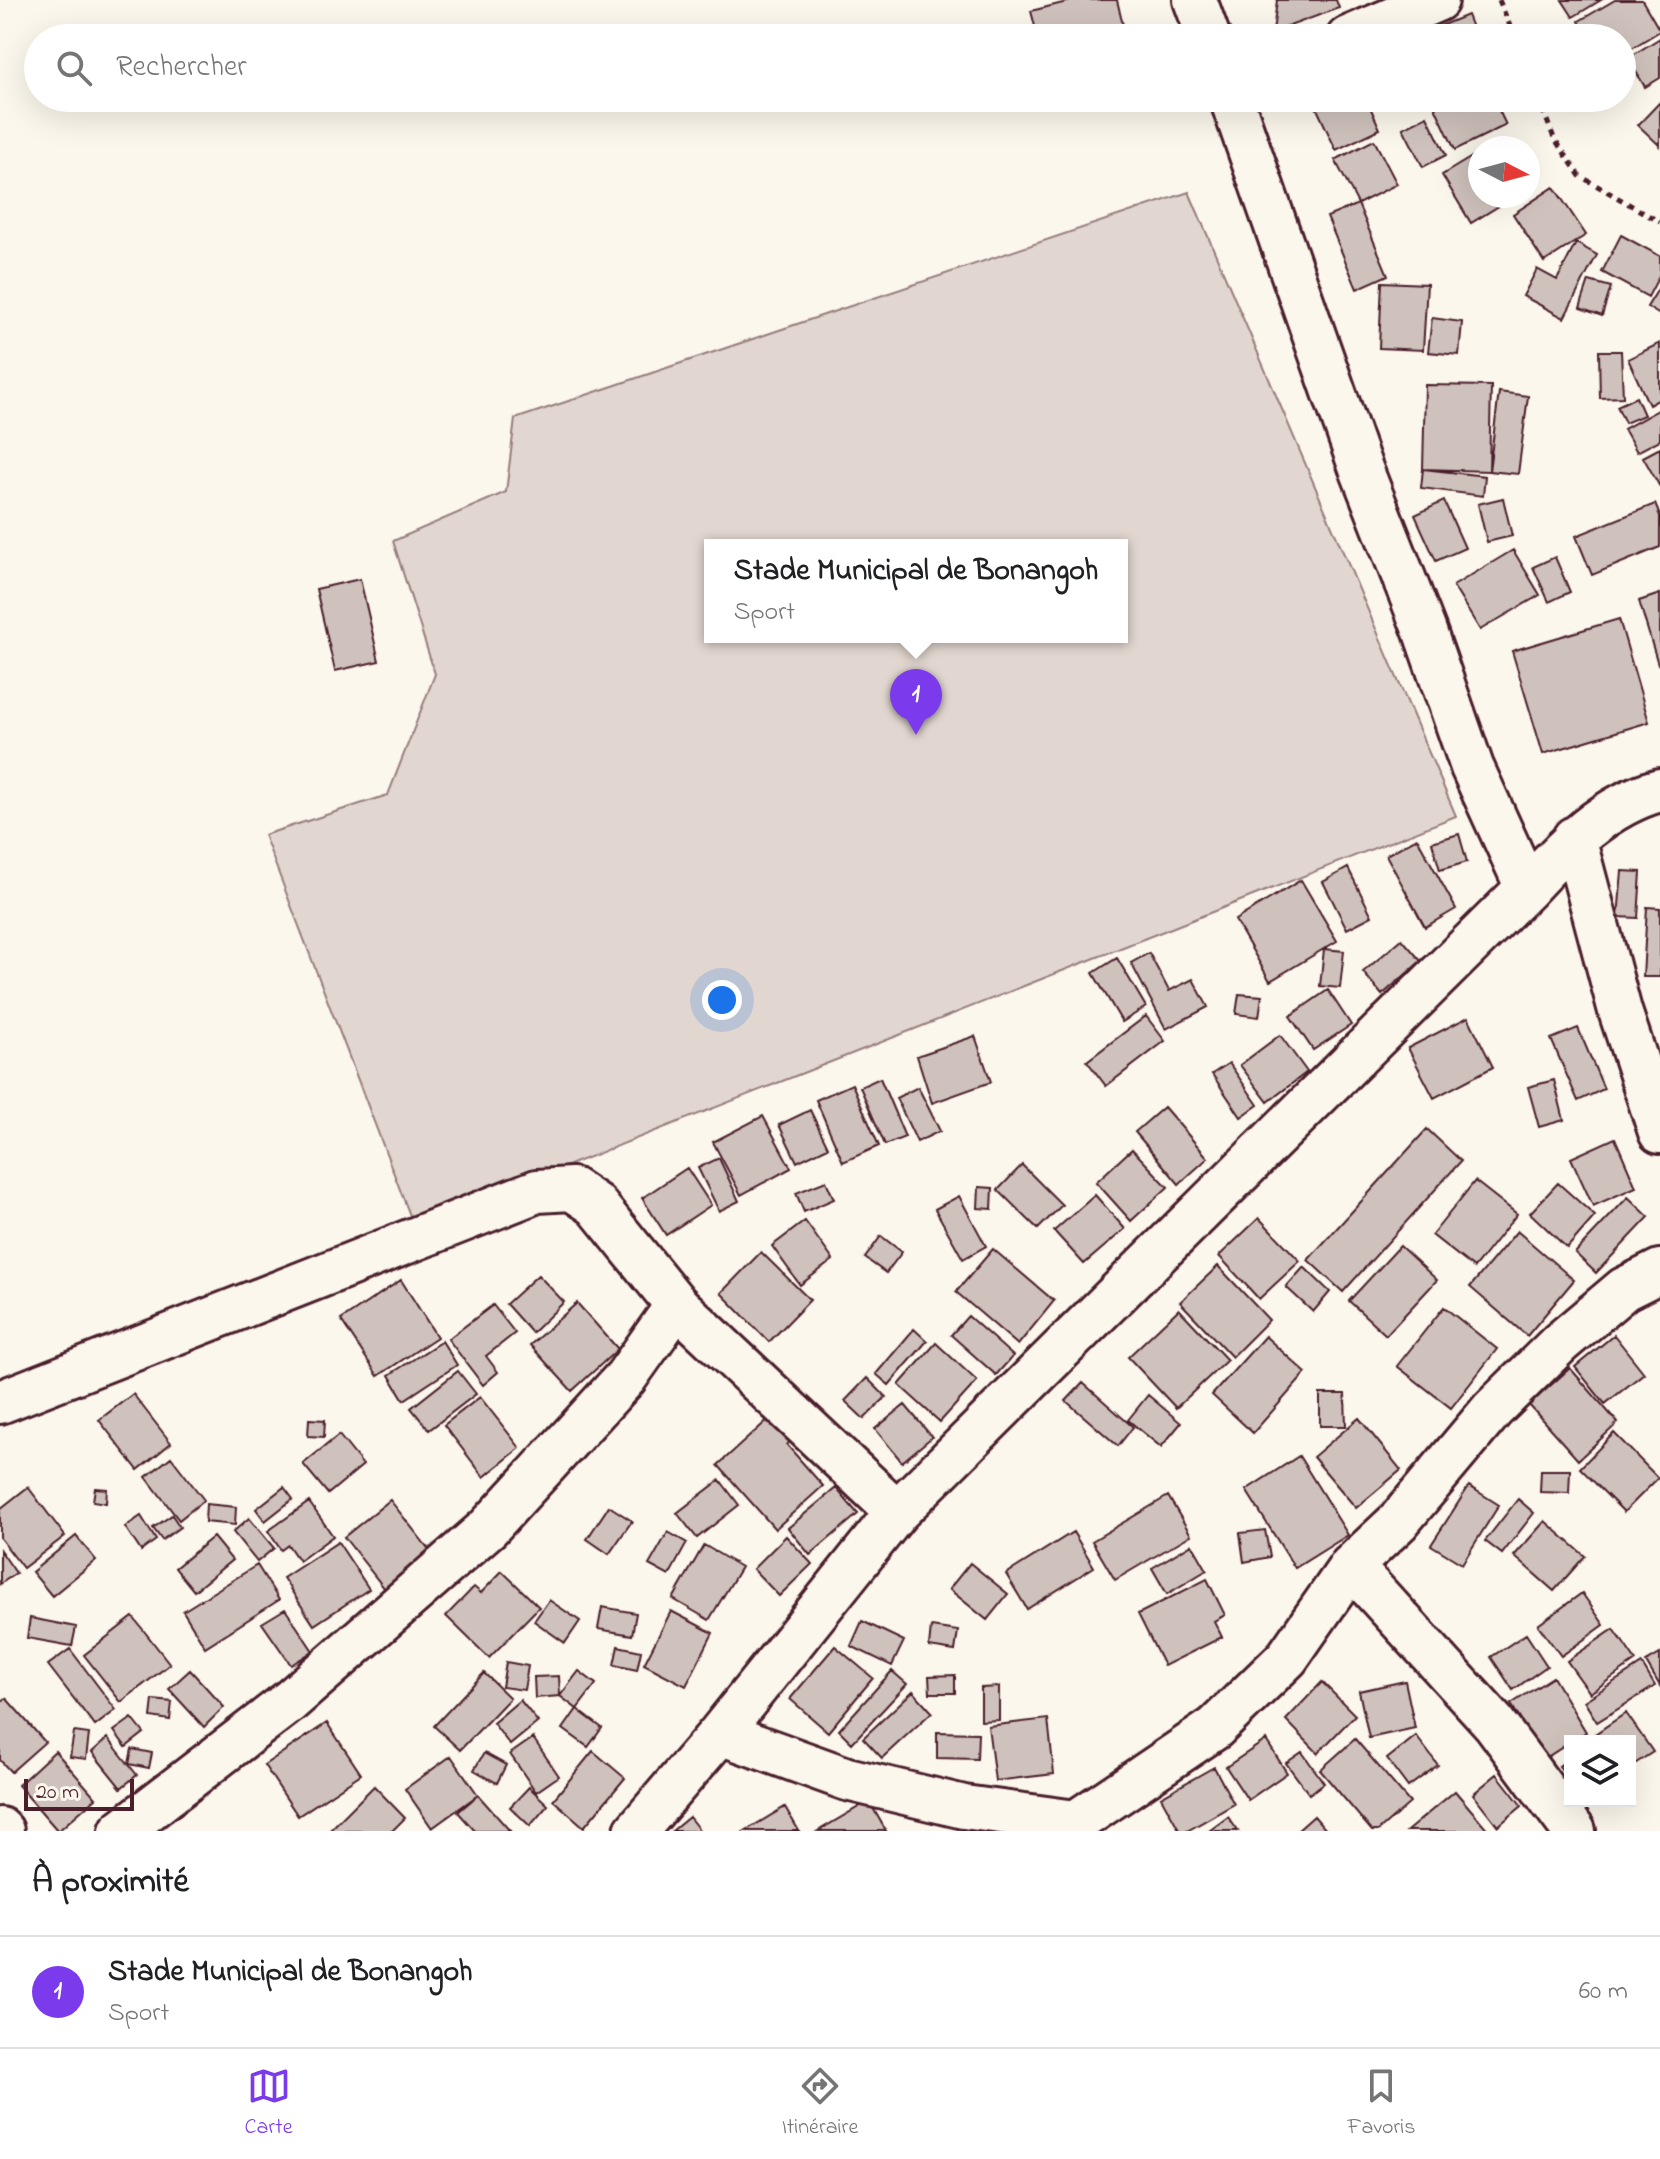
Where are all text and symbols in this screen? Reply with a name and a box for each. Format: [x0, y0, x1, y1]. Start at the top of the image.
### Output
search box [24, 24, 1636, 112]
icon: search [52, 46, 96, 90]
text: Rechercher [116, 46, 247, 90]
north arrow [1468, 136, 1540, 208]
popup [704, 539, 1128, 643]
text: Stade Municipal de Bonangoh [734, 550, 1098, 594]
text: Sport [734, 594, 795, 632]
pin: 1 [890, 669, 942, 735]
your location [702, 980, 742, 1020]
map controls [1564, 1735, 1636, 1807]
button: layers [1564, 1735, 1636, 1807]
scale bar [24, 1775, 134, 1811]
text: 20 m [36, 1777, 79, 1809]
text: À proximité [32, 1858, 189, 1908]
text: Stade Municipal de Bonangoh [108, 1951, 472, 1995]
text: 1 [54, 1973, 62, 2011]
text: 60 m [1579, 1973, 1628, 2011]
text: Sport [108, 1995, 169, 2033]
tab: Carte [245, 2064, 293, 2144]
tab: Itinéraire [782, 2064, 858, 2144]
tab: Favoris [1347, 2064, 1415, 2144]

